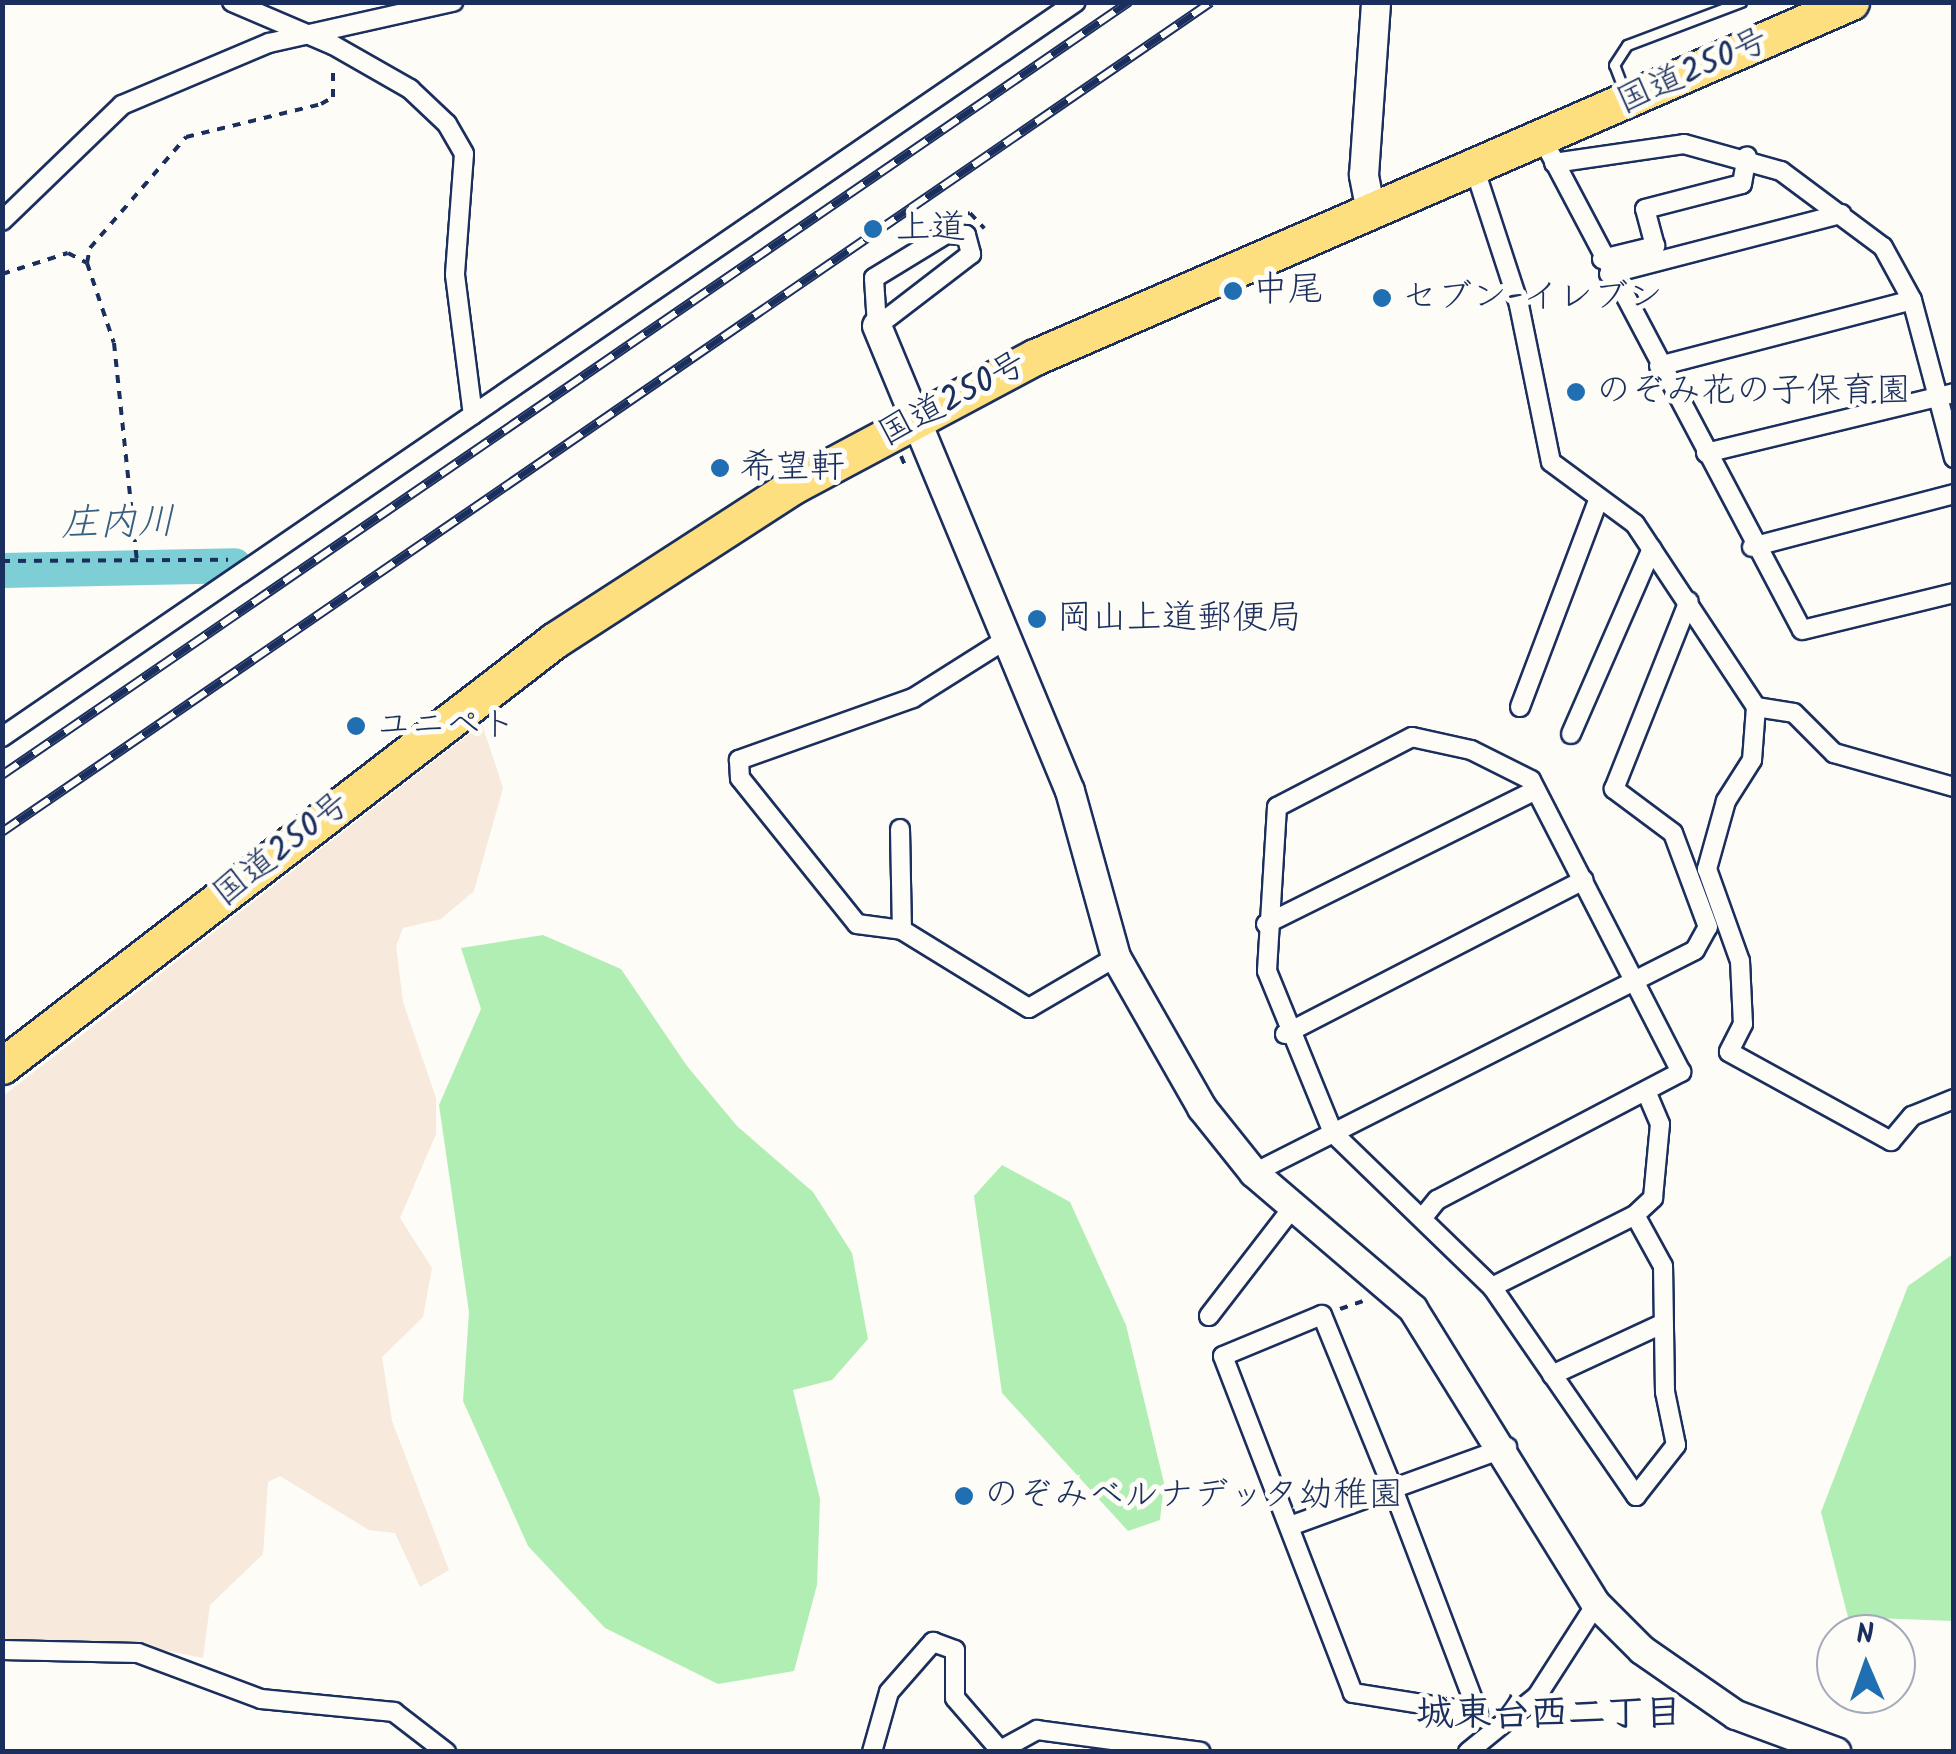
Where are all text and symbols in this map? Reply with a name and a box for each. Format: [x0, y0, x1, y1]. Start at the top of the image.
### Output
street label: 国道250号 [1611, 20, 1775, 124]
place label: 上道 [896, 208, 966, 250]
marker: 上道 [860, 216, 886, 242]
place label: 中尾 [1253, 270, 1323, 312]
place label: セブン-イレブン [1402, 277, 1663, 319]
marker: 中尾 [1222, 280, 1244, 302]
marker: セブン-イレブン [1371, 287, 1393, 309]
street label: 国道250号 [872, 344, 1034, 456]
place label: のぞみ花の子保育園 [1596, 371, 1911, 413]
marker: のぞみ花の子保育園 [1565, 381, 1587, 403]
place label: 希望軒 [740, 447, 845, 489]
marker: 希望軒 [709, 457, 731, 479]
water label: 庄内川 [61, 501, 175, 549]
place label: 岡山上道郵便局 [1057, 598, 1302, 640]
marker: 岡山上道郵便局 [1026, 608, 1048, 630]
place label: ユニペト [376, 705, 516, 747]
marker: ユニペト [345, 715, 367, 737]
street label: 国道250号 [205, 784, 359, 916]
place label: のぞみベルナデッタ幼稚園 [984, 1475, 1404, 1517]
marker: のぞみベルナデッタ幼稚園 [953, 1485, 975, 1507]
text: N [1855, 1613, 1875, 1658]
north arrow [1816, 1614, 1916, 1714]
district label: 城東台西二丁目 [1416, 1693, 1682, 1739]

